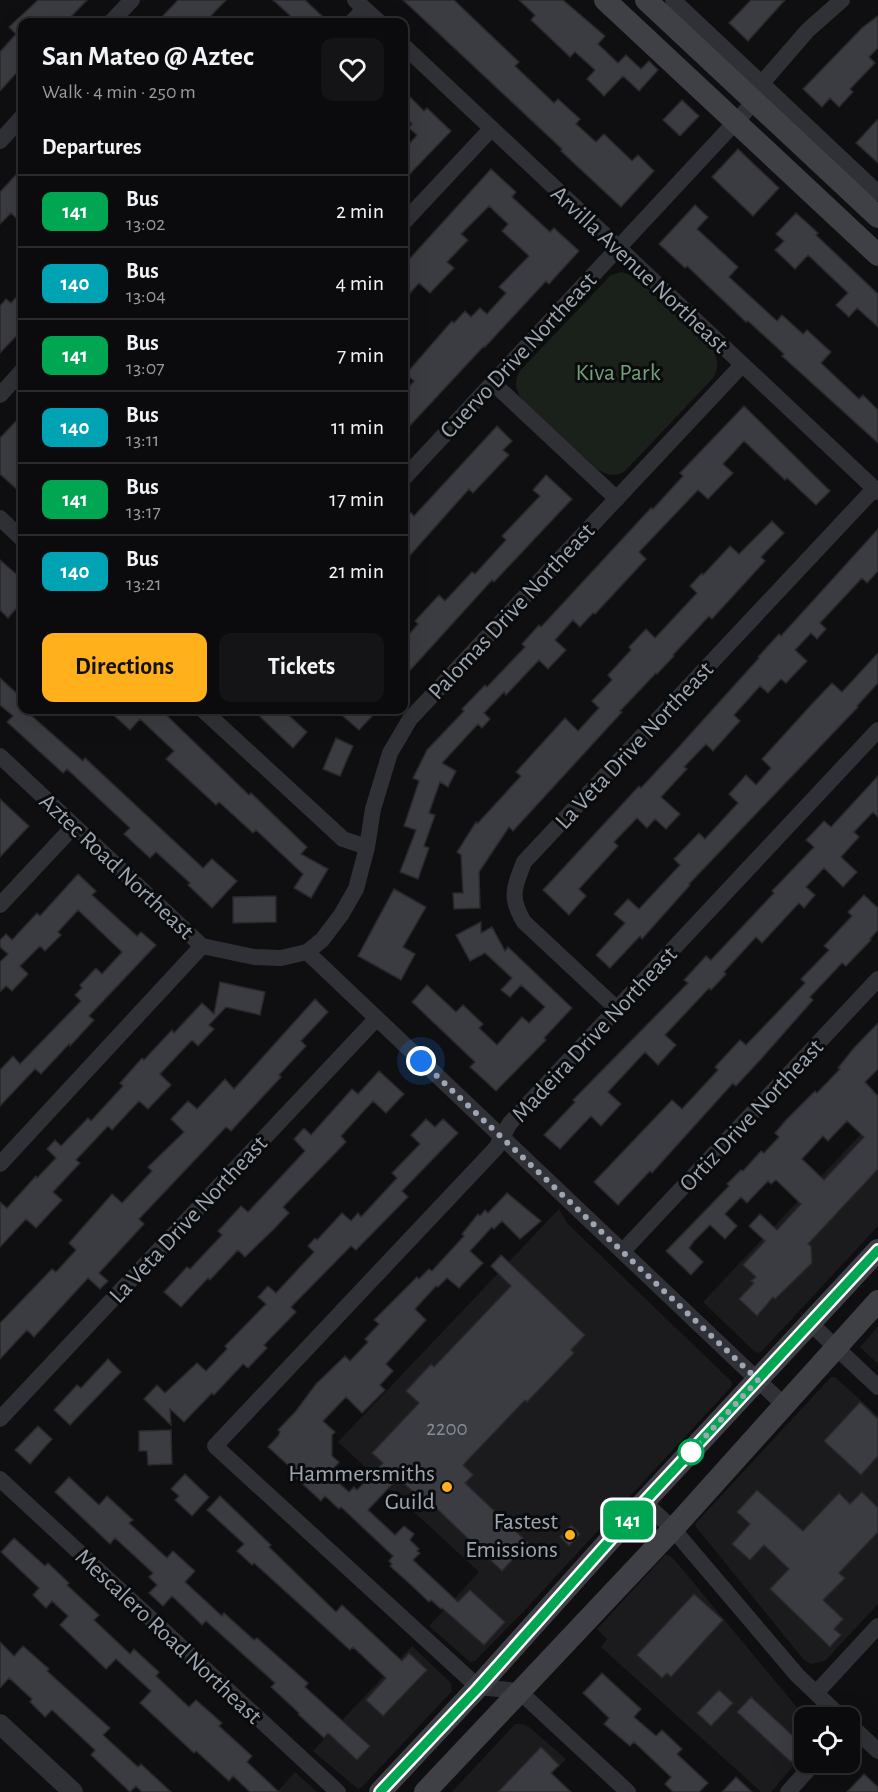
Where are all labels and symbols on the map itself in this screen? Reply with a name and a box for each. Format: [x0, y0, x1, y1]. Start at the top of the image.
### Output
street label: Arvilla Avenue Northeast [546, 182, 733, 358]
street label: Cuervo Drive Northeast [436, 268, 602, 443]
park label: Kiva Park [575, 361, 661, 385]
street label: Palomas Drive Northeast [424, 519, 600, 705]
street label: La Veta Drive Northeast [551, 657, 718, 834]
street label: Aztec Road Northeast [35, 789, 198, 944]
street label: Madeira Drive Northeast [508, 942, 682, 1127]
street label: Ortiz Drive Northeast [675, 1035, 828, 1196]
your location [406, 1046, 436, 1076]
street label: La Veta Drive Northeast [105, 1131, 272, 1308]
house number: 2200 [426, 1418, 468, 1439]
unlabelled marker [678, 1439, 704, 1465]
place label: Hammersmiths Guild [288, 1462, 435, 1514]
marker: Hammersmiths Guild [440, 1480, 454, 1494]
line badge: 141 [594, 1500, 662, 1540]
place label: Fastest Emissions [465, 1510, 558, 1562]
marker: Fastest Emissions [563, 1528, 577, 1542]
street label: Mescalero Road Northeast [71, 1545, 266, 1729]

